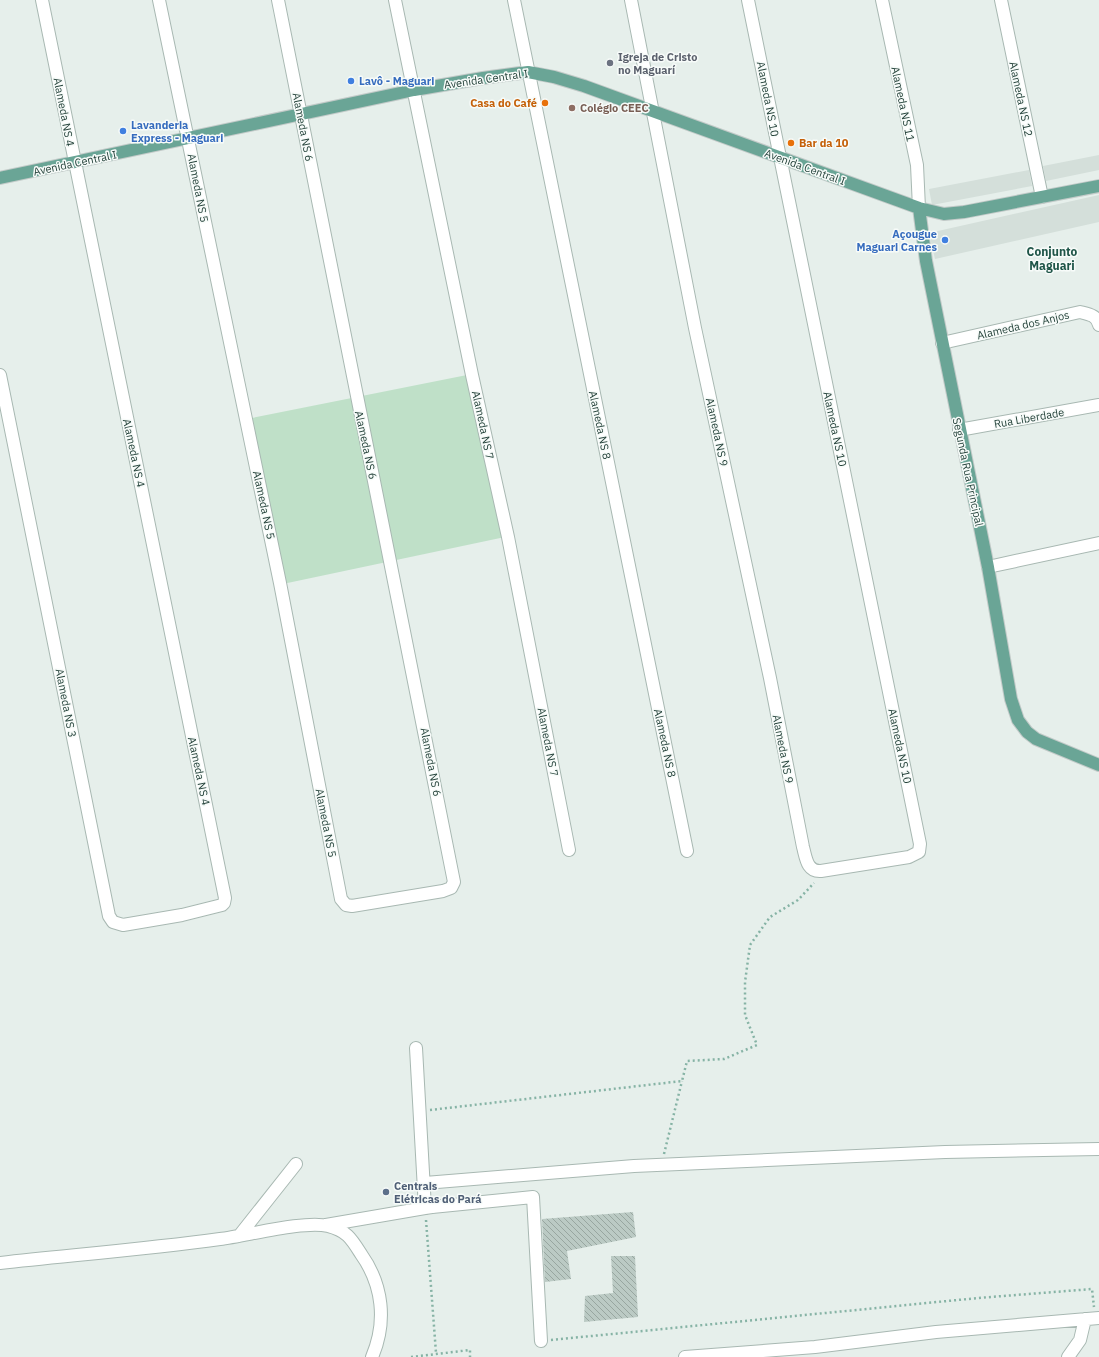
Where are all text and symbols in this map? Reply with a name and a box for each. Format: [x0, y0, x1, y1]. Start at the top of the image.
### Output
place label: Igreja de Cristo no Maguarí [618, 50, 697, 77]
marker: Igreja de Cristo no Maguarí [605, 58, 615, 68]
street label: Alameda NS 10 [754, 60, 782, 138]
street label: Alameda NS 12 [1006, 60, 1036, 138]
street label: Alameda NS 11 [888, 65, 918, 143]
street label: Avenida Central I [443, 66, 529, 92]
place label: Lavô - Maguari [359, 74, 434, 88]
street label: Alameda NS 4 [50, 76, 78, 148]
marker: Lavô - Maguari [346, 76, 356, 86]
street label: Alameda NS 6 [289, 91, 317, 163]
place label: Casa do Café [470, 96, 537, 110]
marker: Casa do Café [540, 98, 550, 108]
place label: Colégio CEEC [580, 101, 649, 115]
marker: Colégio CEEC [567, 103, 577, 113]
place label: Lavanderia Express - Maguari [131, 118, 223, 145]
marker: Lavanderia Express - Maguari [118, 126, 128, 136]
place label: Bar da 10 [799, 136, 849, 150]
marker: Bar da 10 [786, 138, 796, 148]
street label: Avenida Central I [763, 146, 847, 188]
street label: Avenida Central I [32, 147, 118, 179]
street label: Alameda NS 5 [184, 152, 212, 224]
place label: Açougue Maguari Carnes [857, 227, 937, 254]
marker: Açougue Maguari Carnes [940, 235, 950, 245]
district label: Conjunto Maguari [1027, 244, 1078, 273]
street label: Alameda dos Anjos [975, 308, 1071, 342]
street label: Alameda NS 7 [469, 389, 497, 461]
street label: Alameda NS 8 [586, 389, 614, 461]
street label: Alameda NS 10 [820, 390, 850, 468]
street label: Alameda NS 9 [703, 396, 731, 468]
street label: Rua Liberdade [993, 405, 1065, 431]
street label: Alameda NS 6 [352, 409, 380, 481]
street label: Alameda NS 4 [120, 417, 148, 489]
street label: Segunda Rua Principal [950, 417, 986, 527]
street label: Alameda NS 5 [250, 469, 278, 541]
street label: Alameda NS 3 [52, 667, 80, 739]
street label: Alameda NS 7 [534, 706, 562, 778]
street label: Alameda NS 8 [651, 707, 679, 779]
street label: Alameda NS 10 [885, 707, 915, 785]
street label: Alameda NS 9 [769, 713, 797, 785]
street label: Alameda NS 6 [417, 726, 445, 798]
street label: Alameda NS 4 [185, 735, 213, 807]
street label: Alameda NS 5 [312, 787, 340, 859]
place label: Centrais Elétricas do Pará [394, 1179, 481, 1206]
marker: Centrais Elétricas do Pará [381, 1187, 391, 1197]

